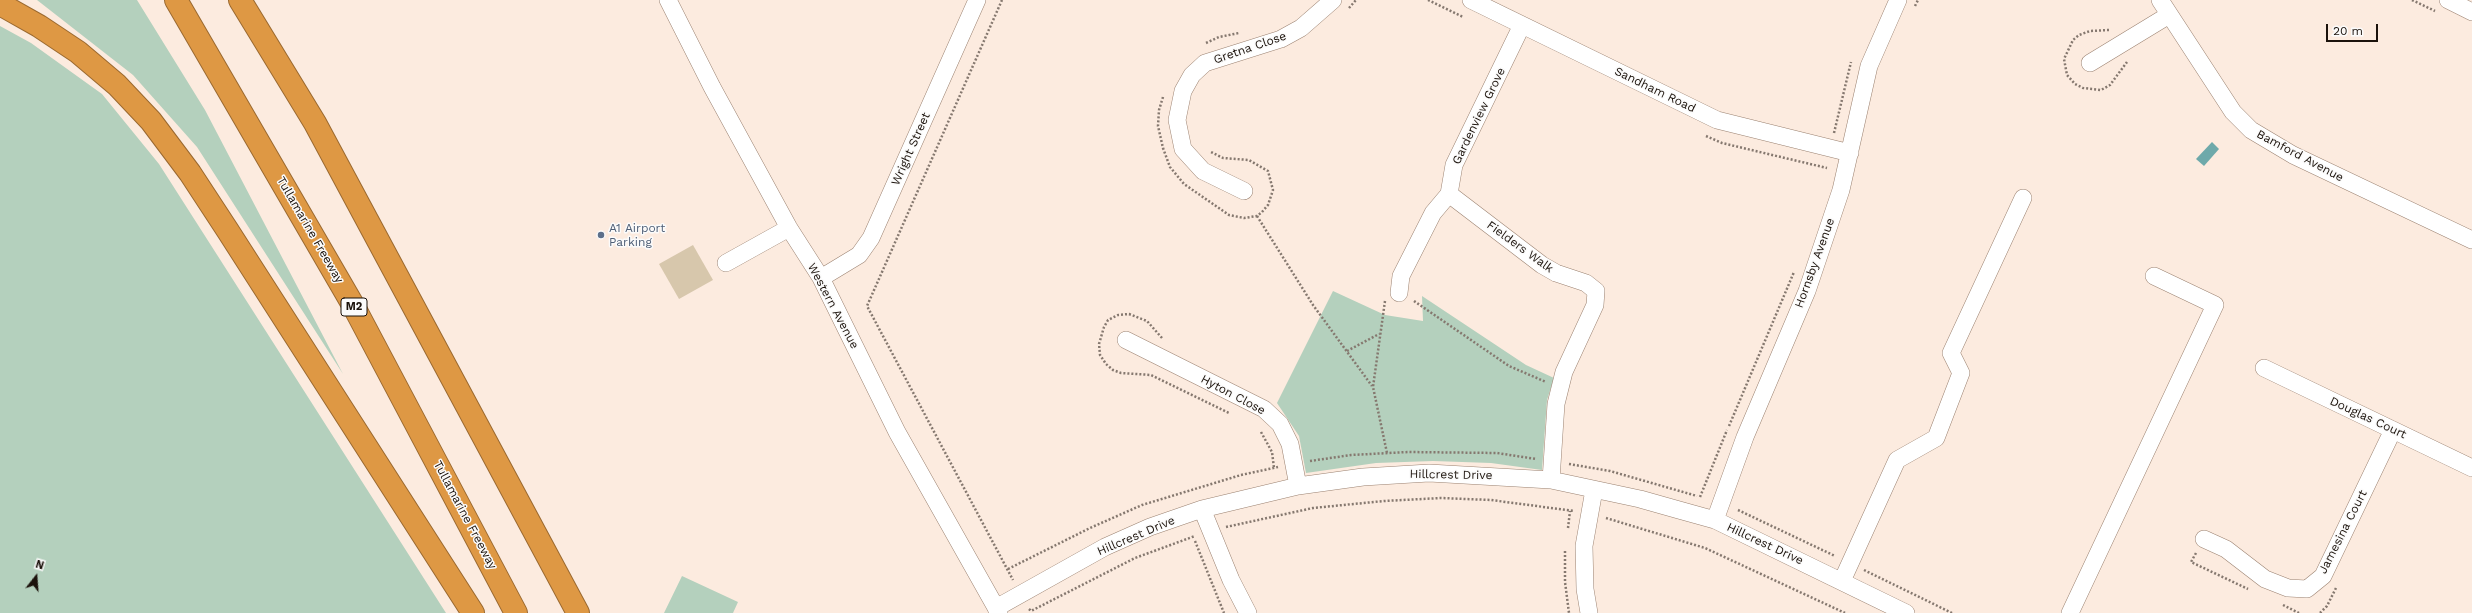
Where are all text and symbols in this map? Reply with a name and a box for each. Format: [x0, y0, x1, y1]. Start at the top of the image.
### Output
scale bar [2328, 16, 2380, 42]
text: 20 m [2333, 24, 2363, 38]
street label: Gretna Close [1212, 29, 1288, 67]
street label: Sandham Road [1612, 64, 1698, 116]
street label: Gardenview Grove [1449, 65, 1509, 167]
street label: Wright Street [889, 110, 933, 188]
street label: Bamford Avenue [2254, 127, 2346, 185]
street label: Tullamarine Freeway [274, 174, 346, 286]
street label: Hornsby Avenue [1792, 216, 1838, 310]
street label: Fielders Walk [1484, 218, 1556, 276]
place label: A1 Airport Parking [609, 221, 665, 249]
marker: A1 Airport Parking [596, 230, 606, 240]
street label: Western Avenue [804, 261, 862, 351]
road number: M2 [341, 298, 367, 316]
street label: Hyton Close [1198, 372, 1268, 418]
street label: Douglas Court [2327, 394, 2409, 442]
street label: Tullamarine Freeway [430, 458, 500, 572]
street label: Hillcrest Drive [1409, 467, 1493, 483]
street label: Jamesina Court [2316, 488, 2370, 576]
street label: Hillcrest Drive [1095, 513, 1177, 559]
street label: Hillcrest Drive [1724, 520, 1806, 568]
north arrow [16, 557, 56, 597]
text: N [34, 558, 45, 572]

